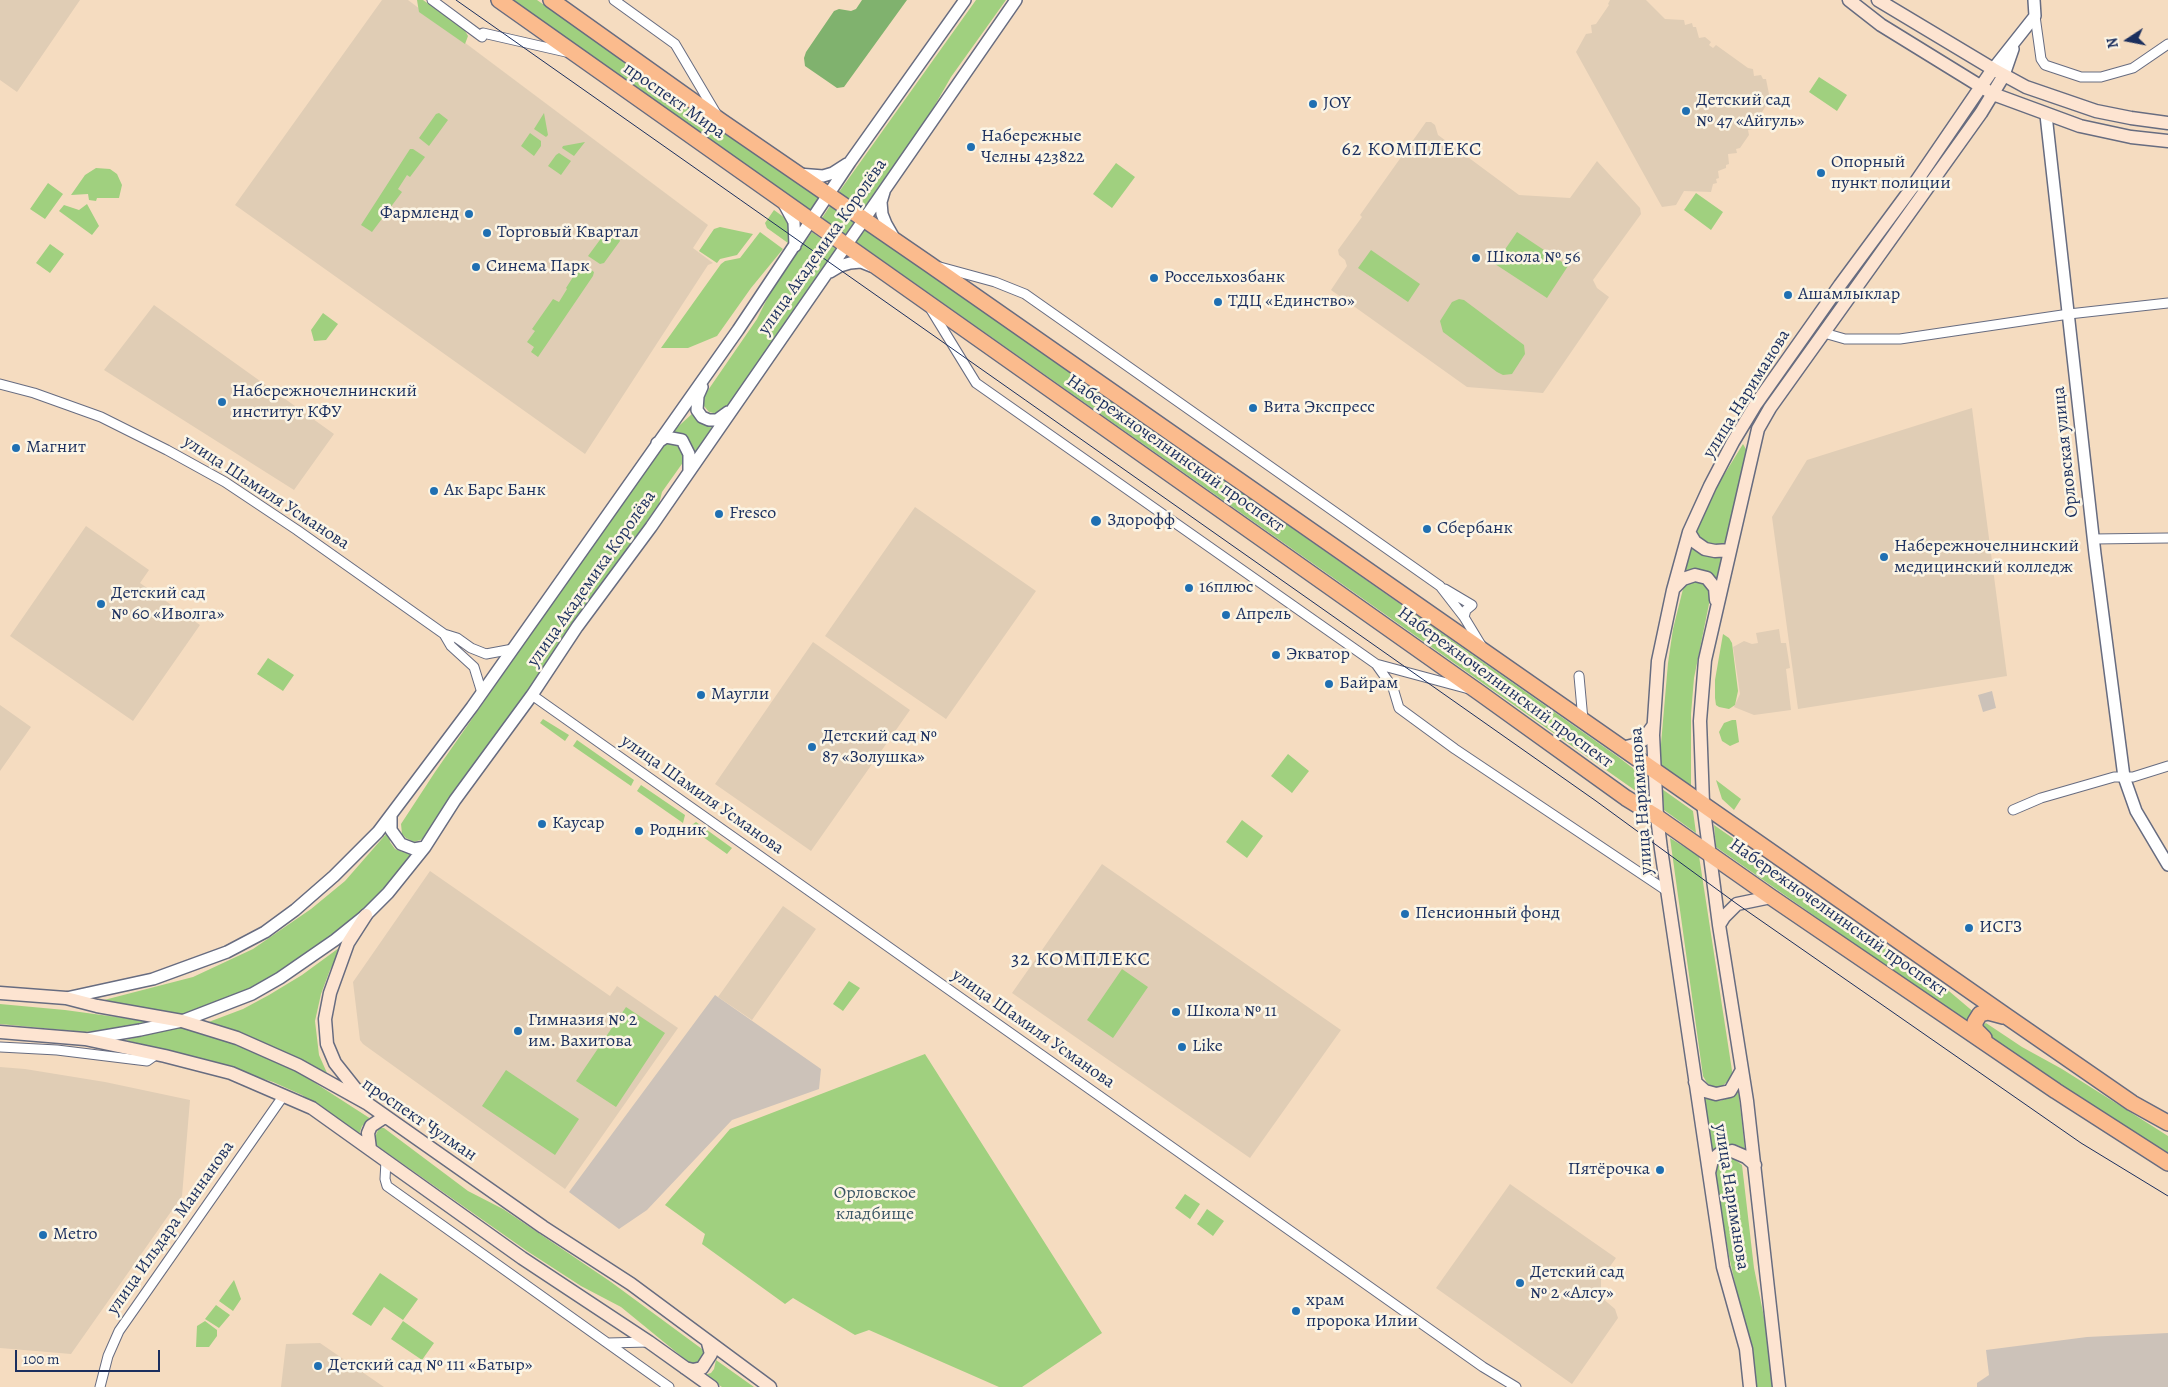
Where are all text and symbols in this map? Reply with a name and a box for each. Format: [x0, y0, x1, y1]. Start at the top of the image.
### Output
north arrow [2103, 15, 2153, 65]
text: N [2102, 36, 2123, 50]
street label: проспект Мира [619, 58, 729, 144]
place label: Детский сад № 47 «Айгуль» [1696, 90, 1805, 132]
place label: JOY [1323, 93, 1351, 115]
marker: JOY [1307, 98, 1319, 110]
marker: Детский сад № 47 «Айгуль» [1680, 105, 1692, 117]
place label: Набережные Челны 423822 [981, 126, 1085, 168]
district label: 62 КОМПЛЕКС [1340, 138, 1484, 162]
marker: Набережные Челны 423822 [965, 141, 977, 153]
place label: Опорный пункт полиции [1831, 152, 1951, 194]
street label: улица Академика Королёва [754, 155, 892, 339]
marker: Опорный пункт полиции [1815, 167, 1827, 179]
place label: Фармленд [380, 203, 459, 225]
marker: Фармленд [463, 208, 475, 220]
place label: Торговый Квартал [497, 222, 639, 244]
marker: Торговый Квартал [481, 227, 493, 239]
place label: Школа № 56 [1486, 247, 1581, 269]
marker: Школа № 56 [1470, 252, 1482, 264]
place label: Синема Парк [486, 256, 590, 278]
marker: Синема Парк [470, 261, 482, 273]
place label: Россельхозбанк [1164, 267, 1285, 289]
marker: Россельхозбанк [1148, 272, 1160, 284]
place label: Ашамлыклар [1798, 284, 1900, 306]
marker: Ашамлыклар [1782, 289, 1794, 301]
place label: ТДЦ «Единство» [1228, 291, 1355, 313]
marker: ТДЦ «Единство» [1212, 296, 1224, 308]
street label: улица Нариманова [1699, 326, 1795, 462]
street label: Набережночелнинский проспект [1062, 370, 1288, 538]
place label: Набережночелнинский институт КФУ [232, 381, 417, 424]
street label: Орловская улица [2048, 385, 2084, 519]
marker: Набережночелнинский институт КФУ [216, 396, 228, 408]
place label: Вита Экспресс [1263, 397, 1375, 419]
marker: Вита Экспресс [1247, 402, 1259, 414]
street label: улица Шамиля Усманова [179, 431, 353, 555]
place label: Магнит [26, 437, 86, 459]
marker: Магнит [10, 442, 22, 454]
place label: Ак Барс Банк [444, 480, 546, 502]
marker: Ак Барс Банк [428, 485, 440, 497]
street label: улица Академика Королёва [523, 487, 661, 671]
place label: Fresco [729, 503, 776, 525]
marker: Fresco [713, 508, 725, 520]
place label: Здорофф [1107, 510, 1175, 532]
marker: Здорофф [1089, 514, 1103, 528]
place label: Сбербанк [1437, 518, 1513, 540]
marker: Сбербанк [1421, 523, 1433, 535]
place label: Набережночелнинский медицинский колледж [1894, 536, 2079, 578]
marker: Набережночелнинский медицинский колледж [1878, 551, 1890, 563]
place label: 16плюс [1199, 577, 1254, 599]
marker: 16плюс [1183, 582, 1195, 594]
place label: Детский сад № 60 «Иволга» [111, 583, 224, 626]
marker: Детский сад № 60 «Иволга» [95, 598, 107, 610]
street label: Набережночелнинский проспект [1393, 603, 1617, 773]
place label: Апрель [1236, 604, 1291, 626]
marker: Апрель [1220, 609, 1232, 621]
place label: Экватор [1286, 644, 1350, 666]
marker: Экватор [1270, 649, 1282, 661]
place label: Байрам [1339, 673, 1398, 695]
marker: Байрам [1323, 678, 1335, 690]
place label: Маугли [711, 684, 769, 706]
marker: Маугли [695, 689, 707, 701]
place label: Детский сад № 87 «Золушка» [822, 726, 937, 769]
street label: улица Нариманова [1626, 727, 1658, 875]
street label: улица Шамиля Усманова [616, 730, 788, 860]
marker: Детский сад № 87 «Золушка» [806, 741, 818, 753]
place label: Каусар [552, 813, 605, 835]
marker: Каусар [536, 818, 548, 830]
place label: Родник [649, 820, 706, 842]
marker: Родник [633, 825, 645, 837]
street label: Набережночелнинский проспект [1725, 834, 1951, 1002]
place label: Пенсионный фонд [1415, 903, 1560, 925]
marker: Пенсионный фонд [1399, 908, 1411, 920]
place label: ИСГЗ [1979, 917, 2022, 939]
marker: ИСГЗ [1963, 922, 1975, 934]
district label: 32 КОМПЛЕКС [1010, 948, 1152, 972]
street label: улица Шамиля Усманова [947, 964, 1119, 1094]
place label: Школа № 11 [1186, 1001, 1277, 1023]
marker: Школа № 11 [1170, 1006, 1182, 1018]
place label: Гимназия № 2 им. Вахитова [528, 1010, 637, 1052]
marker: Гимназия № 2 им. Вахитова [512, 1025, 524, 1037]
place label: Like [1192, 1036, 1223, 1058]
marker: Like [1176, 1041, 1188, 1053]
street label: проспект Чулман [357, 1074, 481, 1166]
street label: улица Нариманова [1709, 1122, 1753, 1272]
street label: улица Ильдара Маннанова [103, 1137, 239, 1319]
place label: Пятёрочка [1568, 1159, 1650, 1181]
marker: Пятёрочка [1654, 1164, 1666, 1176]
park label: Орловское кладбище [834, 1183, 916, 1226]
place label: Metro [53, 1224, 98, 1246]
marker: Metro [37, 1229, 49, 1241]
place label: Детский сад № 2 «Алсу» [1530, 1262, 1624, 1304]
marker: Детский сад № 2 «Алсу» [1514, 1277, 1526, 1289]
place label: храм пророка Илии [1306, 1290, 1418, 1332]
marker: храм пророка Илии [1290, 1305, 1302, 1317]
scale bar [18, 1340, 162, 1372]
text: 100 m [23, 1349, 60, 1369]
place label: Детский сад № 111 «Батыр» [328, 1355, 532, 1377]
marker: Детский сад № 111 «Батыр» [312, 1360, 324, 1372]

